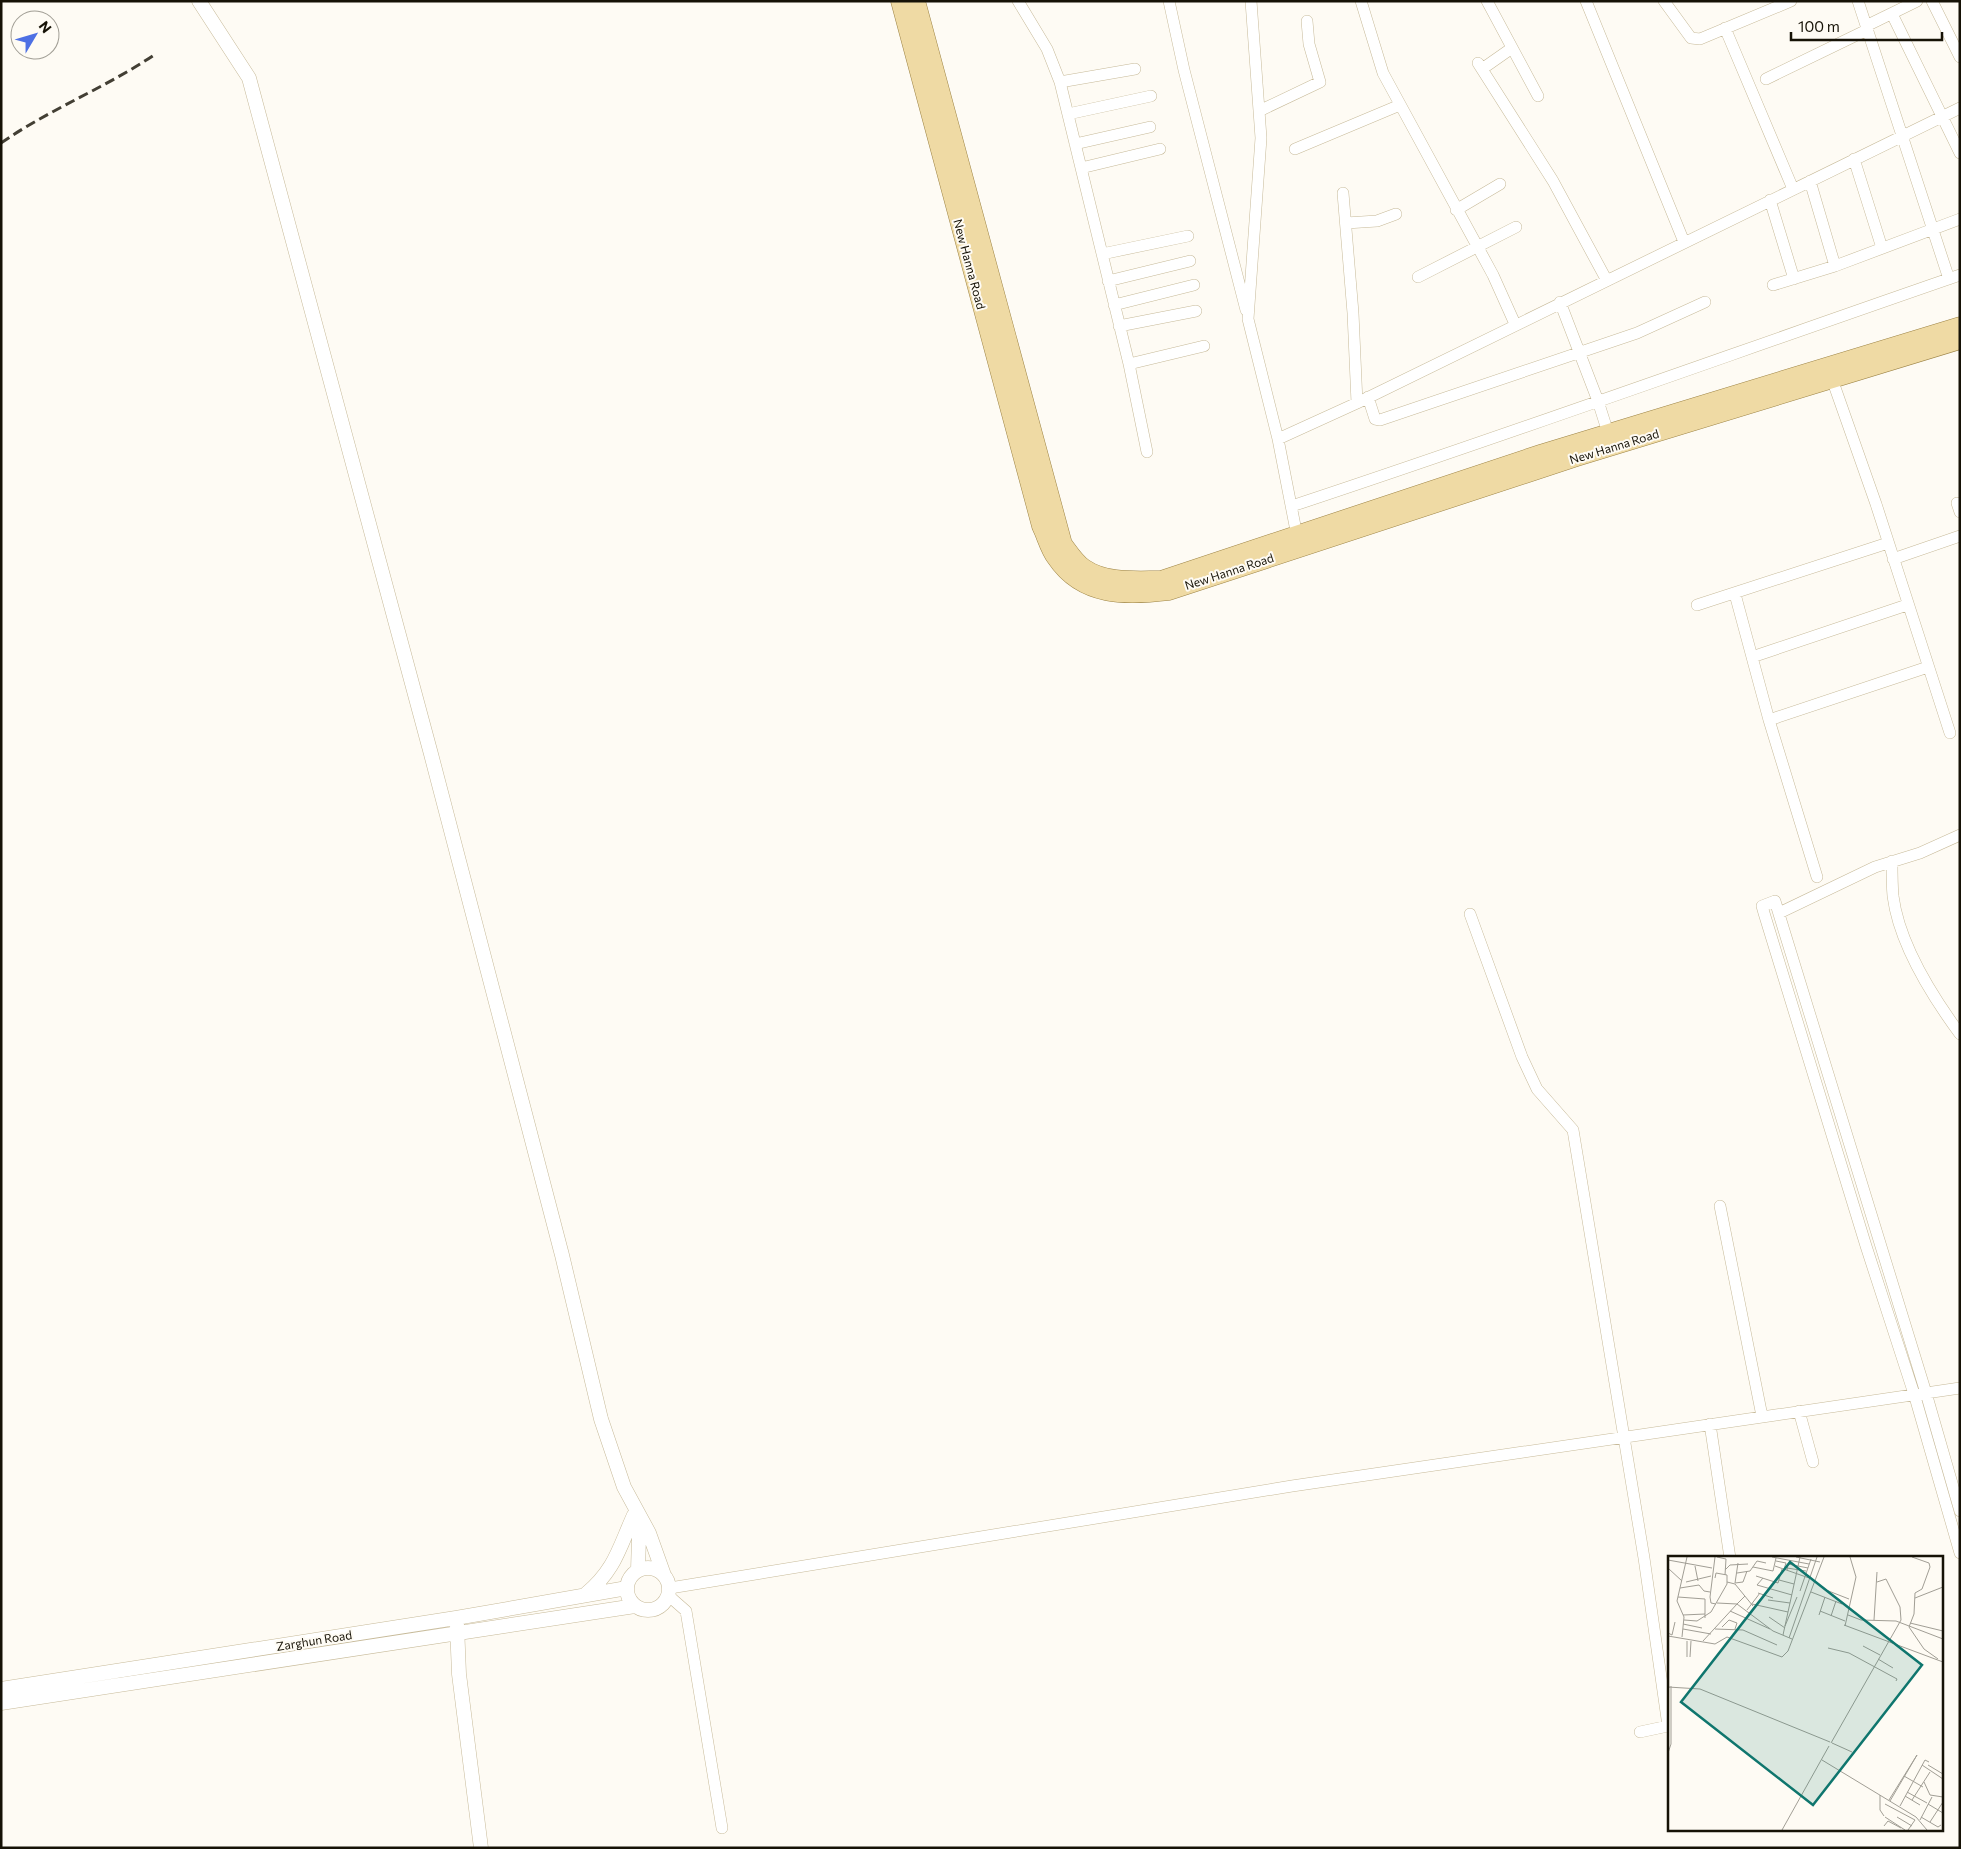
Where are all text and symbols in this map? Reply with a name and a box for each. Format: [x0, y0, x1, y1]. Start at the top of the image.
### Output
north arrow [10, 10, 60, 60]
scale bar [1791, 10, 1942, 42]
text: N [36, 17, 56, 36]
text: 100 m [1798, 17, 1840, 35]
street label: New Hanna Road [951, 217, 989, 311]
street label: New Hanna Road [1568, 426, 1660, 466]
street label: New Hanna Road [1183, 550, 1275, 592]
inset map [1668, 1556, 1944, 1832]
street label: Zarghun Road [275, 1627, 353, 1653]

